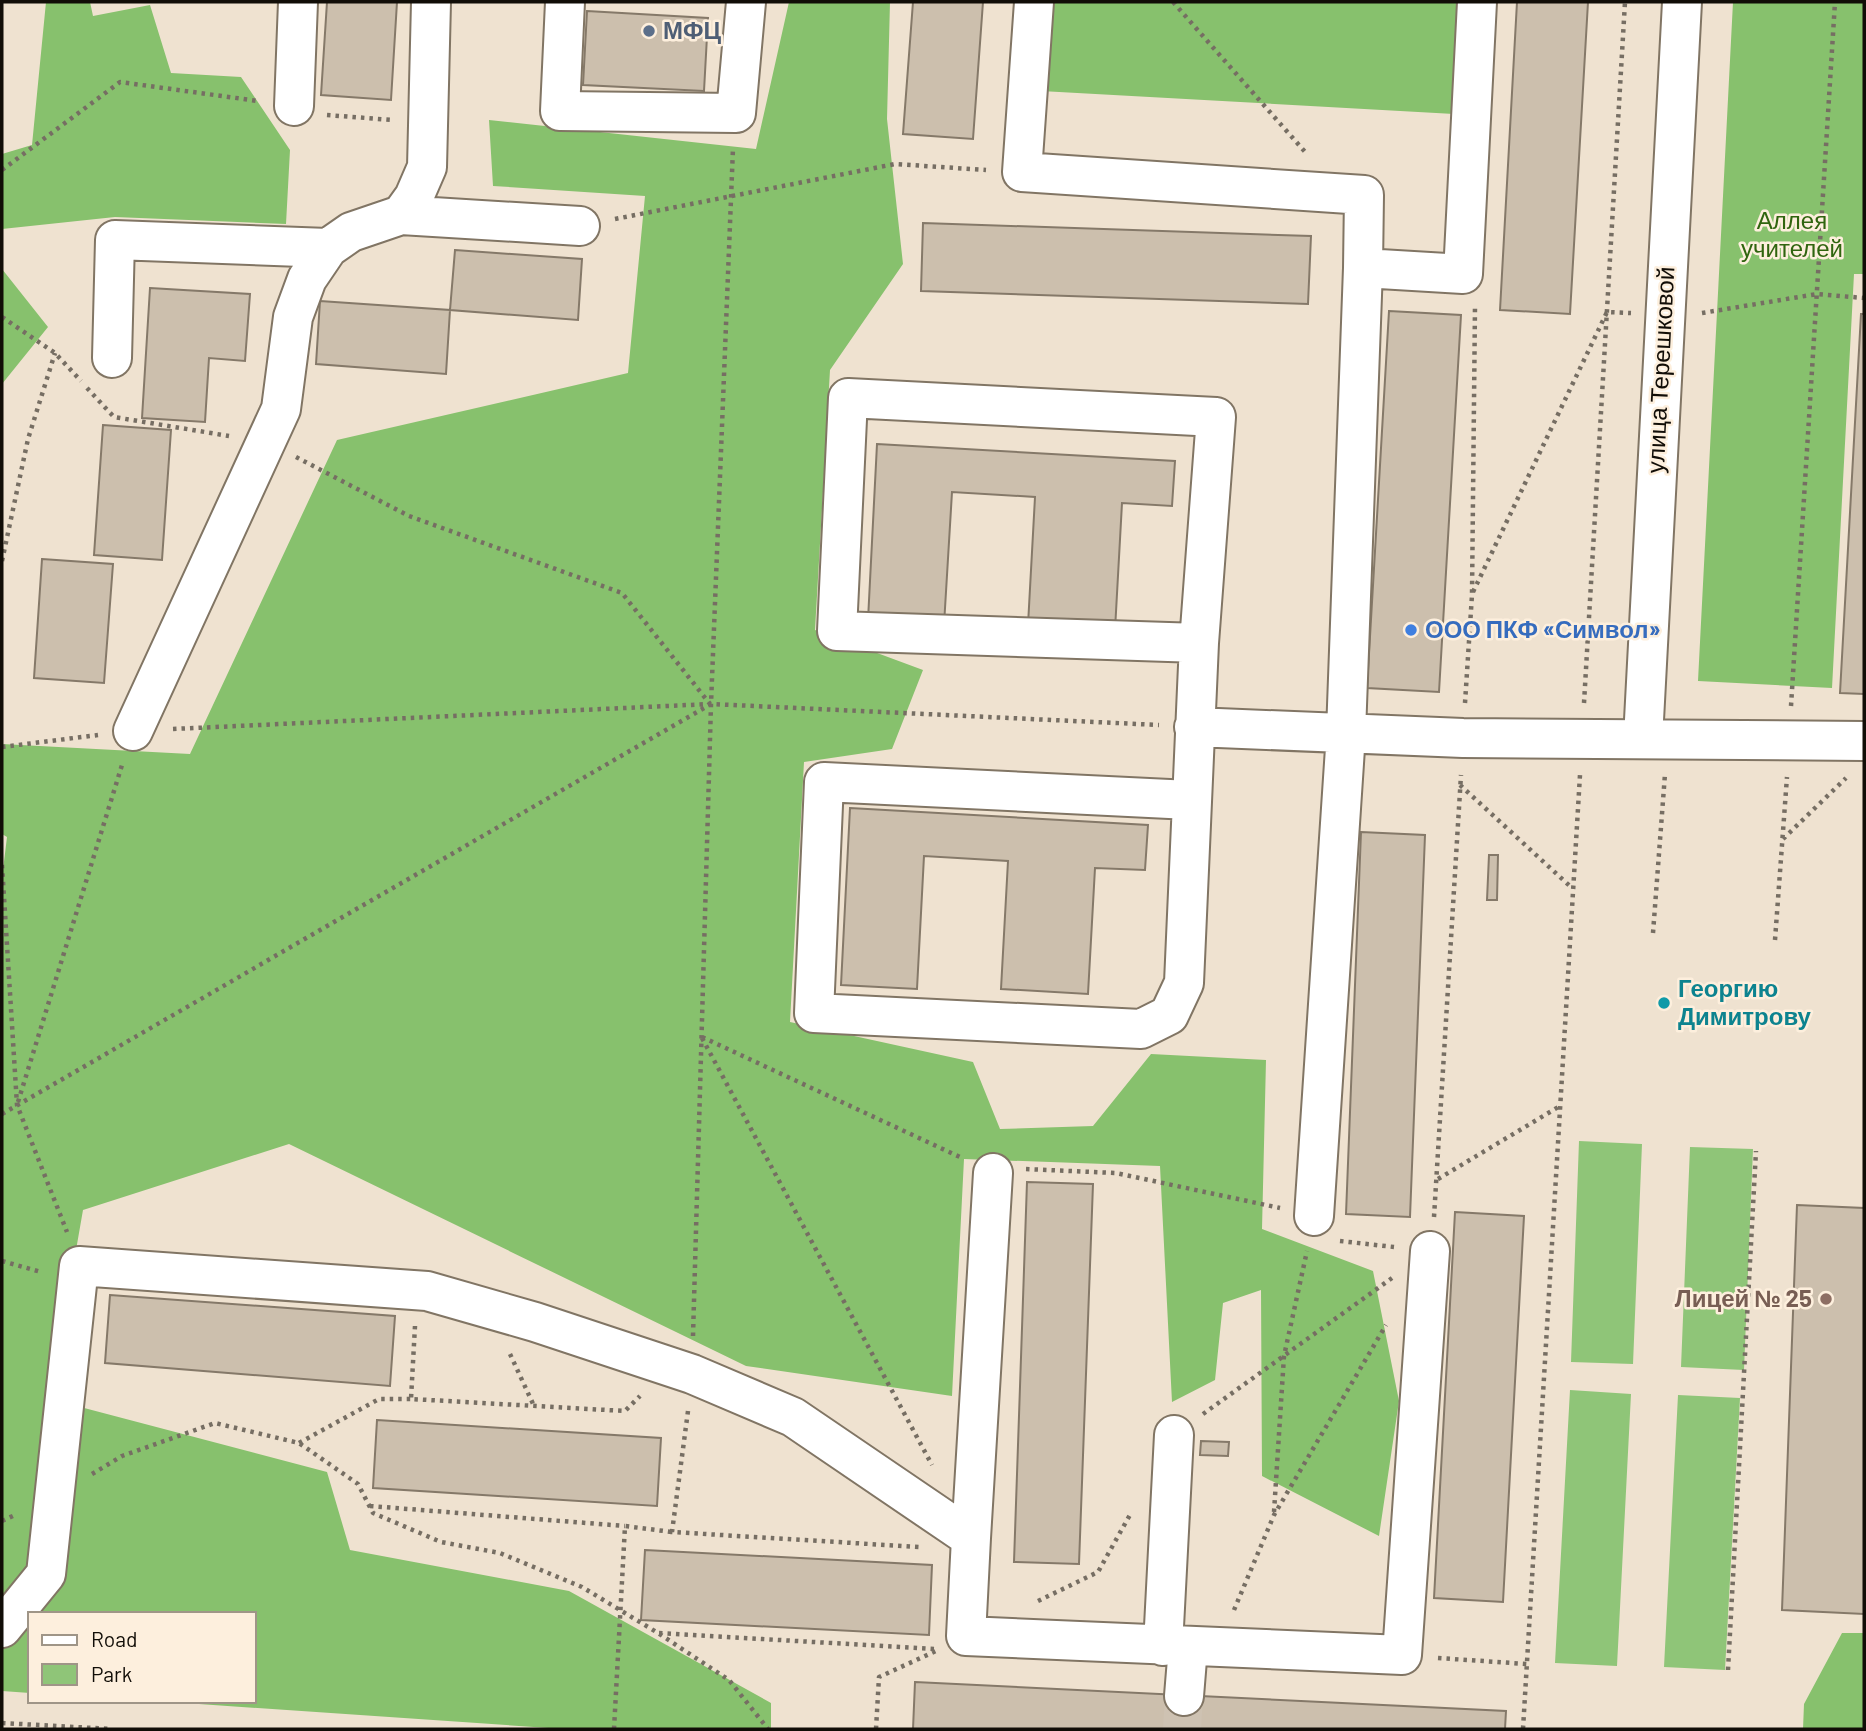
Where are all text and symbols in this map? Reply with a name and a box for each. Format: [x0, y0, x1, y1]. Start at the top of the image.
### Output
place label: МФЦ [663, 15, 721, 44]
marker: МФЦ [641, 23, 657, 39]
park label: Аллея учителей [1741, 205, 1843, 262]
street label: улица Терешковой [1640, 266, 1679, 474]
place label: ООО ПКФ «Символ» [1425, 614, 1661, 643]
marker: ООО ПКФ «Символ» [1403, 622, 1419, 638]
place label: Георгию Димитрову [1678, 973, 1812, 1030]
marker: Георгию Димитрову [1656, 995, 1672, 1011]
place label: Лицей № 25 [1675, 1283, 1812, 1312]
marker: Лицей № 25 [1818, 1291, 1834, 1307]
legend [28, 1612, 256, 1703]
text: Road [91, 1626, 137, 1651]
text: Park [91, 1661, 132, 1686]

